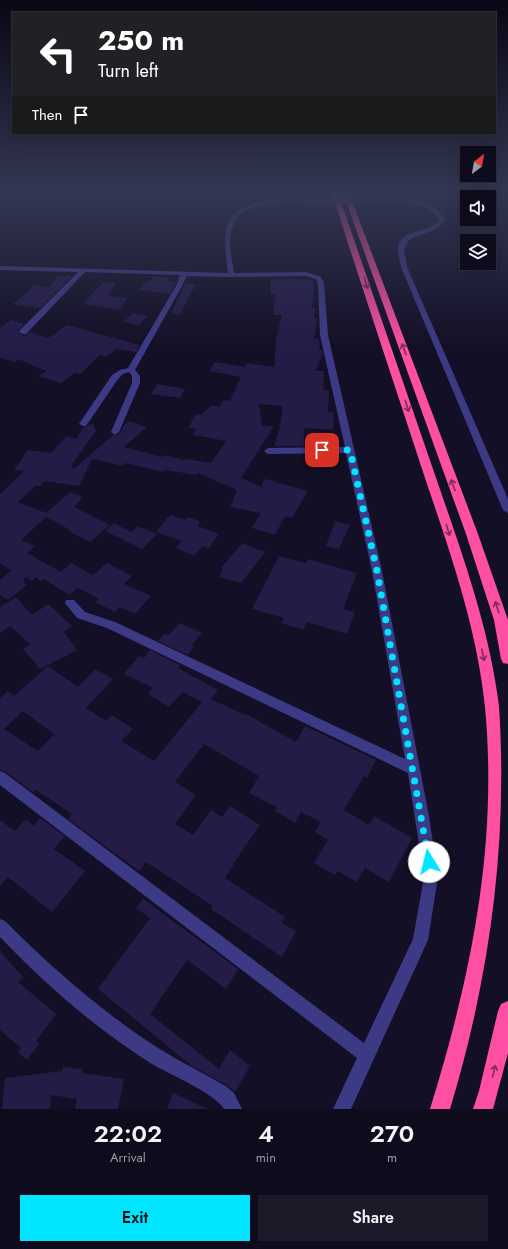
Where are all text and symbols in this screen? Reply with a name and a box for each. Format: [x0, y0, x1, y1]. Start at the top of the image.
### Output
text: 250 m [98, 20, 184, 61]
icon: left [32, 28, 84, 80]
text: Turn left [98, 58, 158, 84]
text: Then [32, 104, 62, 126]
icon: arrive [70, 104, 92, 126]
north arrow [460, 146, 496, 182]
map controls [460, 146, 496, 270]
button: sound [460, 190, 496, 226]
button: layers [460, 234, 496, 270]
one-way arrow [363, 276, 370, 289]
one-way arrow [399, 344, 407, 356]
one-way arrow [404, 400, 411, 413]
pin [305, 433, 339, 467]
icon: arrive [311, 439, 333, 461]
one-way arrow [449, 479, 457, 491]
one-way arrow [445, 523, 452, 536]
one-way arrow [492, 602, 500, 614]
one-way arrow [480, 648, 488, 661]
position arrow [408, 841, 450, 883]
one-way arrow [490, 1065, 498, 1078]
text: 22:02 [94, 1116, 162, 1151]
text: 4 [258, 1116, 274, 1151]
text: 270 [370, 1116, 414, 1151]
text: Arrival [110, 1148, 146, 1167]
text: min [256, 1148, 276, 1167]
text: m [387, 1148, 397, 1167]
button: Exit [20, 1195, 250, 1241]
button: Share [258, 1195, 488, 1241]

